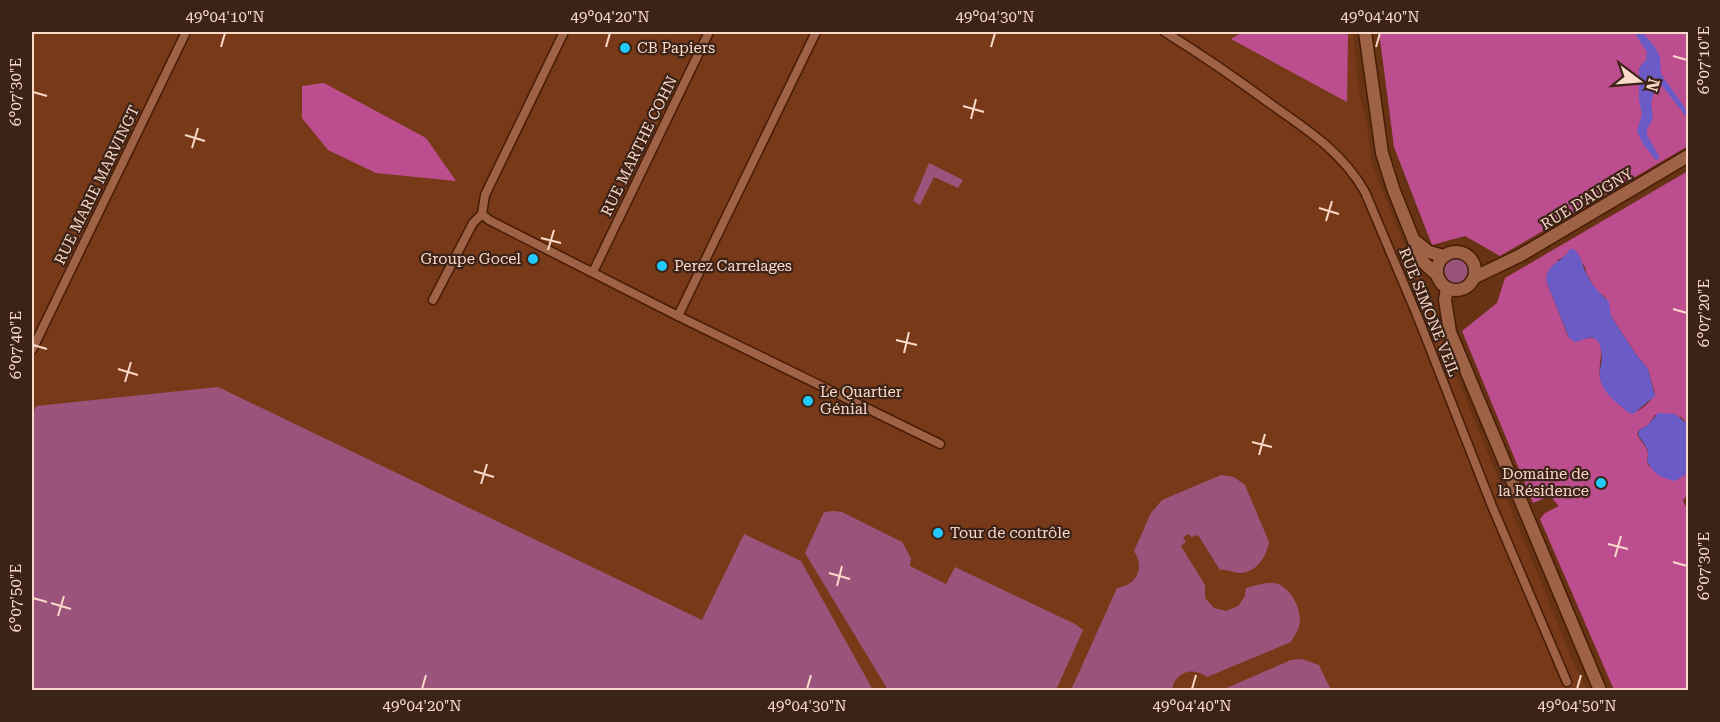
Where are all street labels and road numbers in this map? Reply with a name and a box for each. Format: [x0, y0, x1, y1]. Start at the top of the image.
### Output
street label: RUE MARTHE COHN [597, 73, 681, 219]
street label: RUE MARIE MARVINGT [51, 103, 143, 267]
street label: RUE D'AUGNY [1538, 164, 1637, 234]
street label: RUE SIMONE VEIL [1395, 245, 1463, 379]

